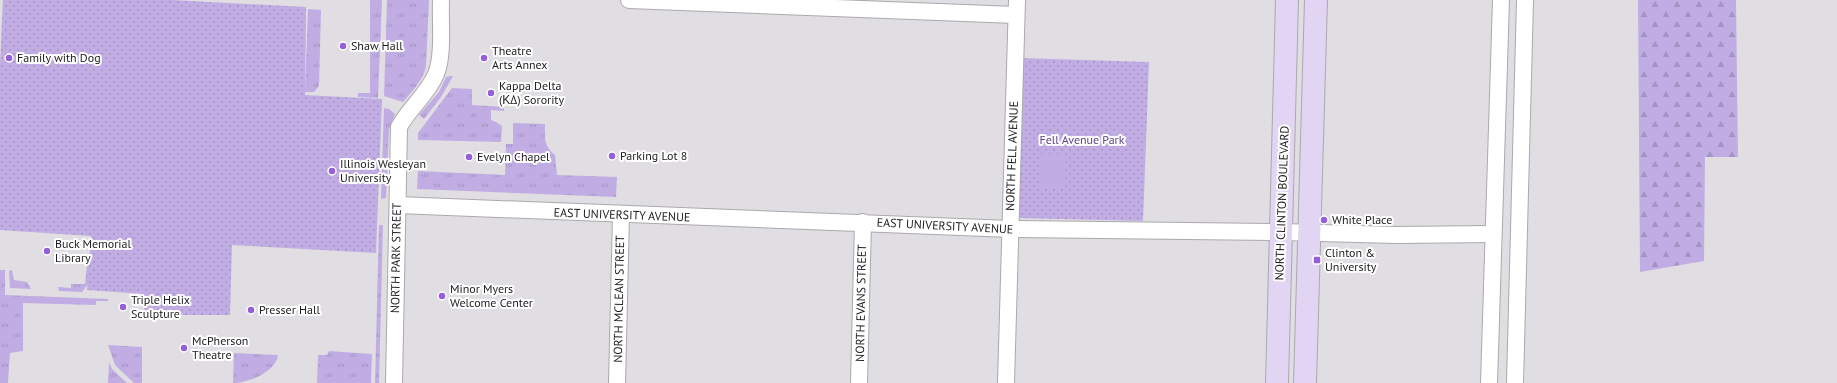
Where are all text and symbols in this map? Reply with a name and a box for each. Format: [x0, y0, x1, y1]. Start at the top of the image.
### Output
place label: Shaw Hall [351, 38, 403, 53]
marker: Shaw Hall [338, 41, 348, 51]
place label: Theatre Arts Annex [492, 43, 548, 72]
place label: Family with Dog [17, 50, 101, 65]
marker: Family with Dog [4, 53, 14, 63]
marker: Theatre Arts Annex [479, 53, 489, 63]
place label: Kappa Delta (ΚΔ) Sorority [499, 78, 564, 107]
marker: Kappa Delta (ΚΔ) Sorority [486, 88, 496, 98]
street label: NORTH FELL AVENUE [1002, 101, 1021, 211]
street label: NORTH CLINTON BOULEVARD [1271, 125, 1292, 281]
park label: Fell Avenue Park [1040, 132, 1125, 147]
place label: Parking Lot 8 [620, 148, 687, 163]
place label: Evelyn Chapel [477, 149, 550, 164]
marker: Parking Lot 8 [607, 151, 617, 161]
marker: Evelyn Chapel [464, 152, 474, 162]
place label: Illinois Wesleyan University [340, 156, 426, 185]
marker: Illinois Wesleyan University [327, 166, 337, 176]
street label: NORTH PARK STREET [387, 202, 404, 313]
street label: EAST UNIVERSITY AVENUE [553, 205, 691, 224]
place label: White Place [1332, 212, 1392, 227]
street label: EAST UNIVERSITY AVENUE [876, 214, 1014, 237]
marker: White Place [1319, 215, 1329, 225]
street label: NORTH MCLEAN STREET [610, 235, 627, 363]
place label: Buck Memorial Library [55, 236, 131, 265]
street label: NORTH EVANS STREET [852, 244, 869, 362]
place label: Clinton & University [1325, 245, 1377, 274]
marker: Buck Memorial Library [42, 246, 52, 256]
marker: Clinton & University [1312, 255, 1322, 265]
place label: Minor Myers Welcome Center [450, 281, 533, 310]
marker: Minor Myers Welcome Center [437, 291, 447, 301]
place label: Triple Helix Sculpture [131, 292, 190, 321]
marker: Triple Helix Sculpture [118, 302, 128, 312]
place label: Presser Hall [259, 302, 320, 317]
marker: Presser Hall [246, 305, 256, 315]
place label: McPherson Theatre [192, 333, 248, 362]
marker: McPherson Theatre [179, 343, 189, 353]

